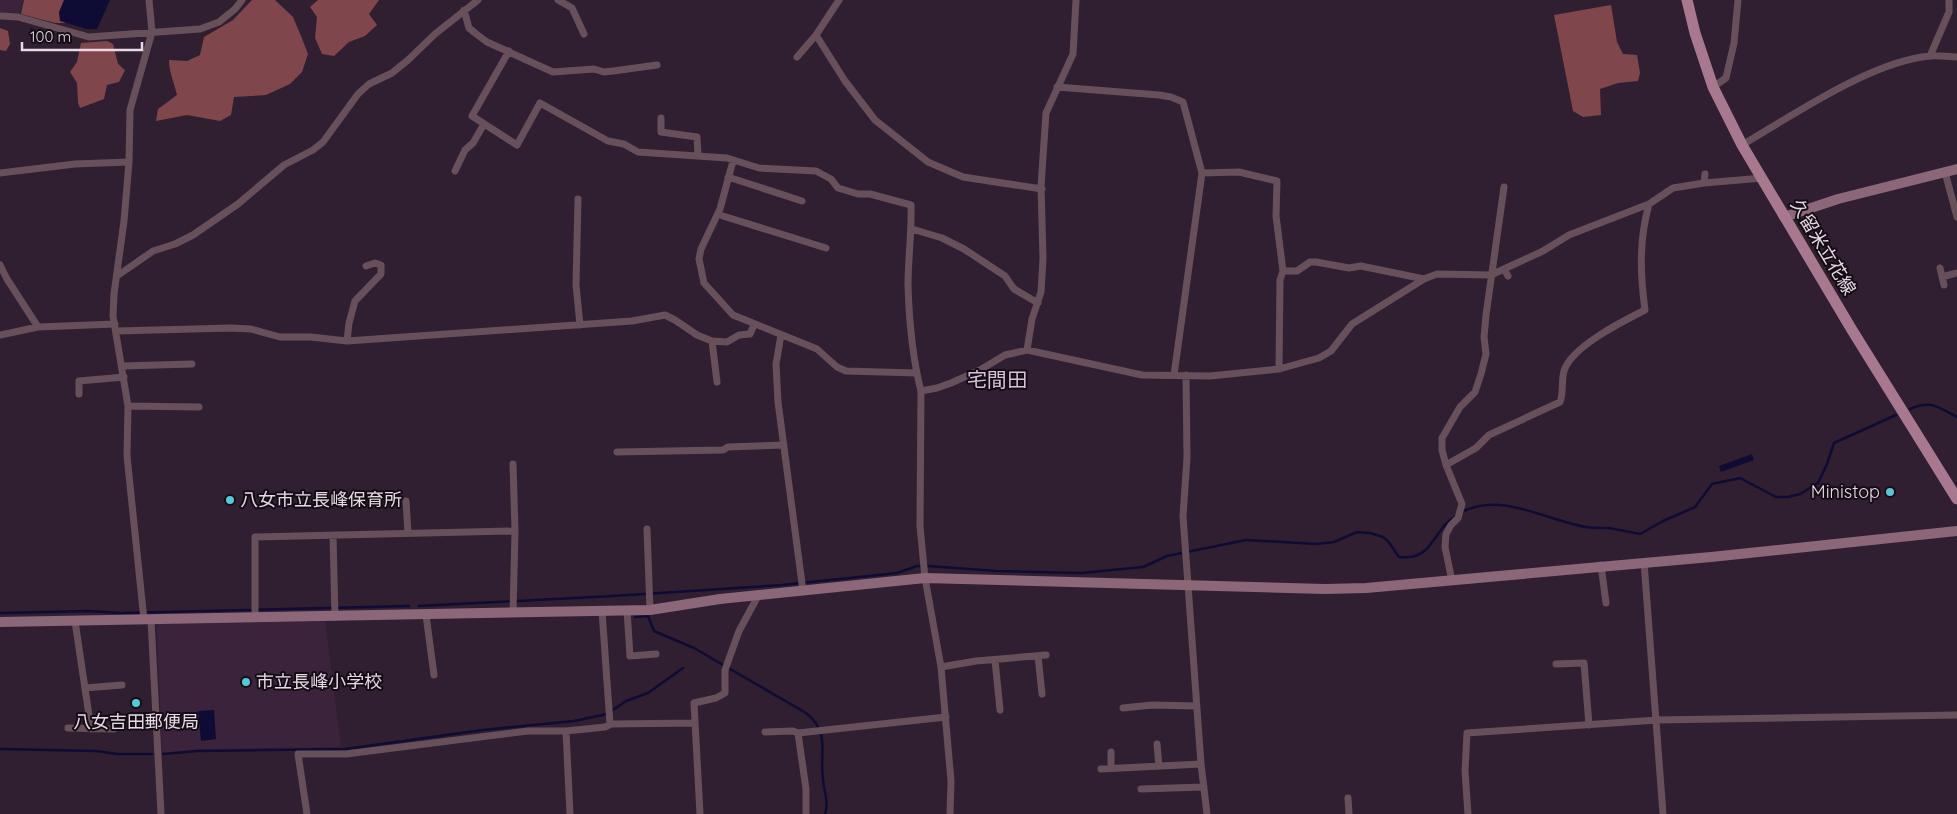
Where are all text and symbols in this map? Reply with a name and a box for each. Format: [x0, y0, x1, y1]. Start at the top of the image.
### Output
scale bar [22, 20, 142, 52]
text: 100 m [30, 27, 71, 46]
street label: 久留米立花線 [1786, 195, 1861, 299]
district label: 宅間田 [967, 367, 1027, 392]
place label: Ministop [1811, 480, 1880, 503]
marker: Ministop [1884, 486, 1896, 498]
place label: 八女市立長峰保育所 [240, 488, 402, 511]
marker: 八女市立長峰保育所 [224, 494, 236, 506]
place label: 市立長峰小学校 [256, 670, 382, 693]
marker: 市立長峰小学校 [240, 676, 252, 688]
marker: 八女吉田郵便局 [130, 697, 142, 709]
place label: 八女吉田郵便局 [73, 710, 199, 733]

